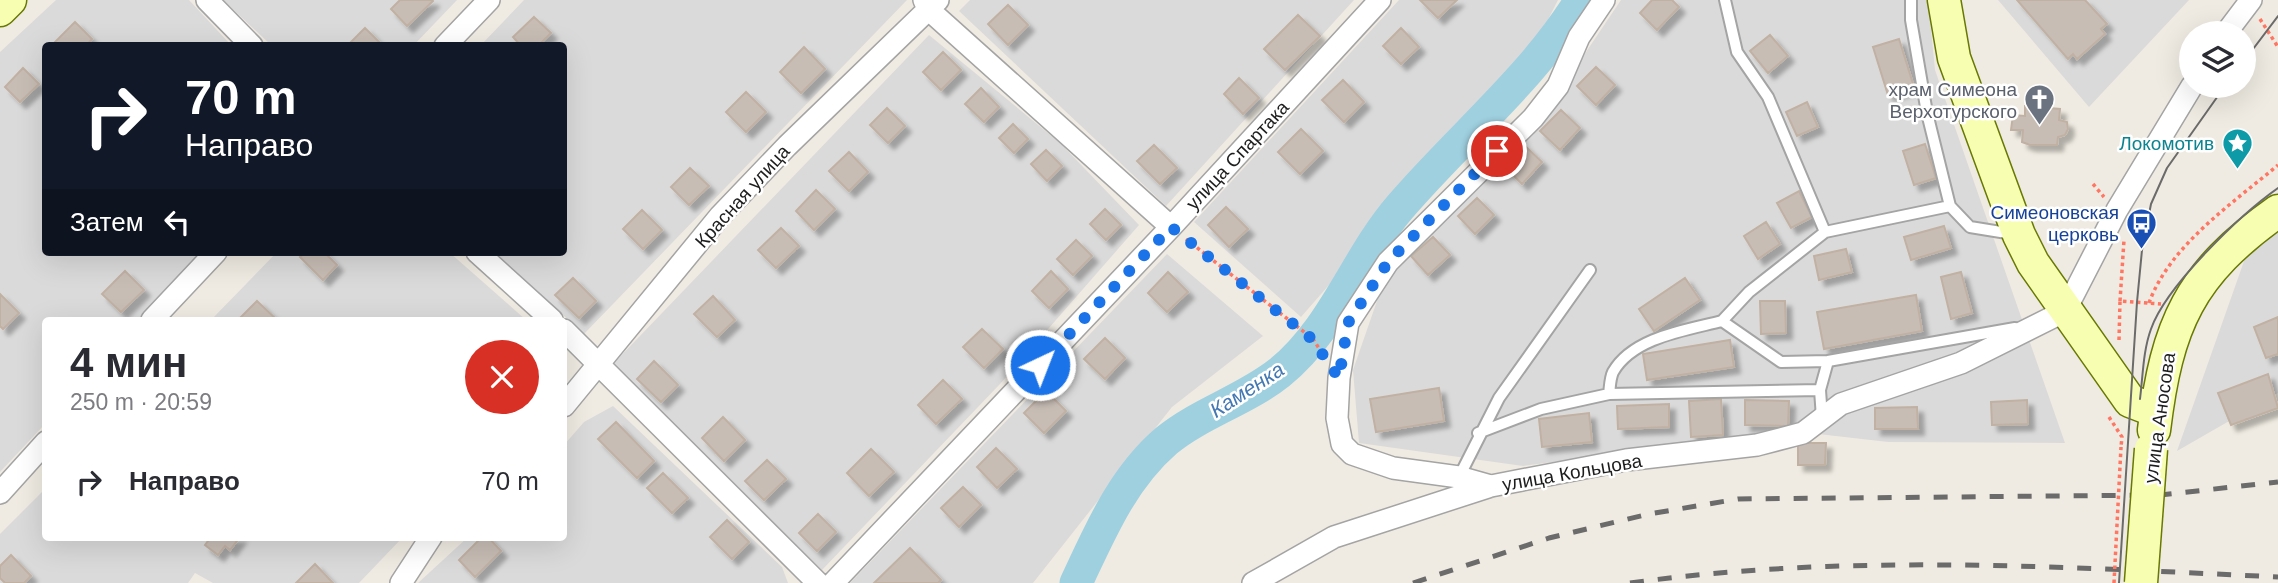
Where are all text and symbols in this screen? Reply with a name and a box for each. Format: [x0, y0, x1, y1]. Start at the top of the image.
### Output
map controls [2179, 21, 2256, 98]
button: layers [2179, 21, 2256, 98]
icon: right [70, 70, 161, 161]
text: 70 m [185, 70, 297, 124]
place label: храм Симеона Верхотурского [1888, 79, 2017, 122]
church icon: храм Симеона Верхотурского [2023, 83, 2057, 127]
street label: улица Спартака [1182, 96, 1293, 214]
pin [1467, 121, 1527, 181]
place icon: Локомотив [2220, 126, 2254, 170]
text: Направо [185, 127, 313, 163]
icon: arrive [1478, 132, 1516, 170]
place label: Локомотив [2119, 133, 2214, 154]
street label: Красная улица [691, 140, 794, 252]
place label: Симеоновская церковь [1990, 202, 2119, 245]
icon: left [158, 203, 196, 241]
bus stop icon: Симеоновская церковь [2125, 206, 2159, 250]
text: Затем [70, 207, 144, 237]
position arrow [1003, 328, 1077, 402]
text: 4 мин [70, 339, 187, 386]
button: close [465, 340, 539, 414]
street label: улица Аносова [2140, 351, 2179, 485]
water label: Каменка [1206, 357, 1288, 422]
text: 250 m · 20:59 [70, 389, 212, 415]
street label: улица Кольцова [1501, 450, 1644, 495]
icon: right [70, 463, 108, 501]
text: Направо [129, 466, 240, 496]
text: 70 m [481, 466, 539, 496]

